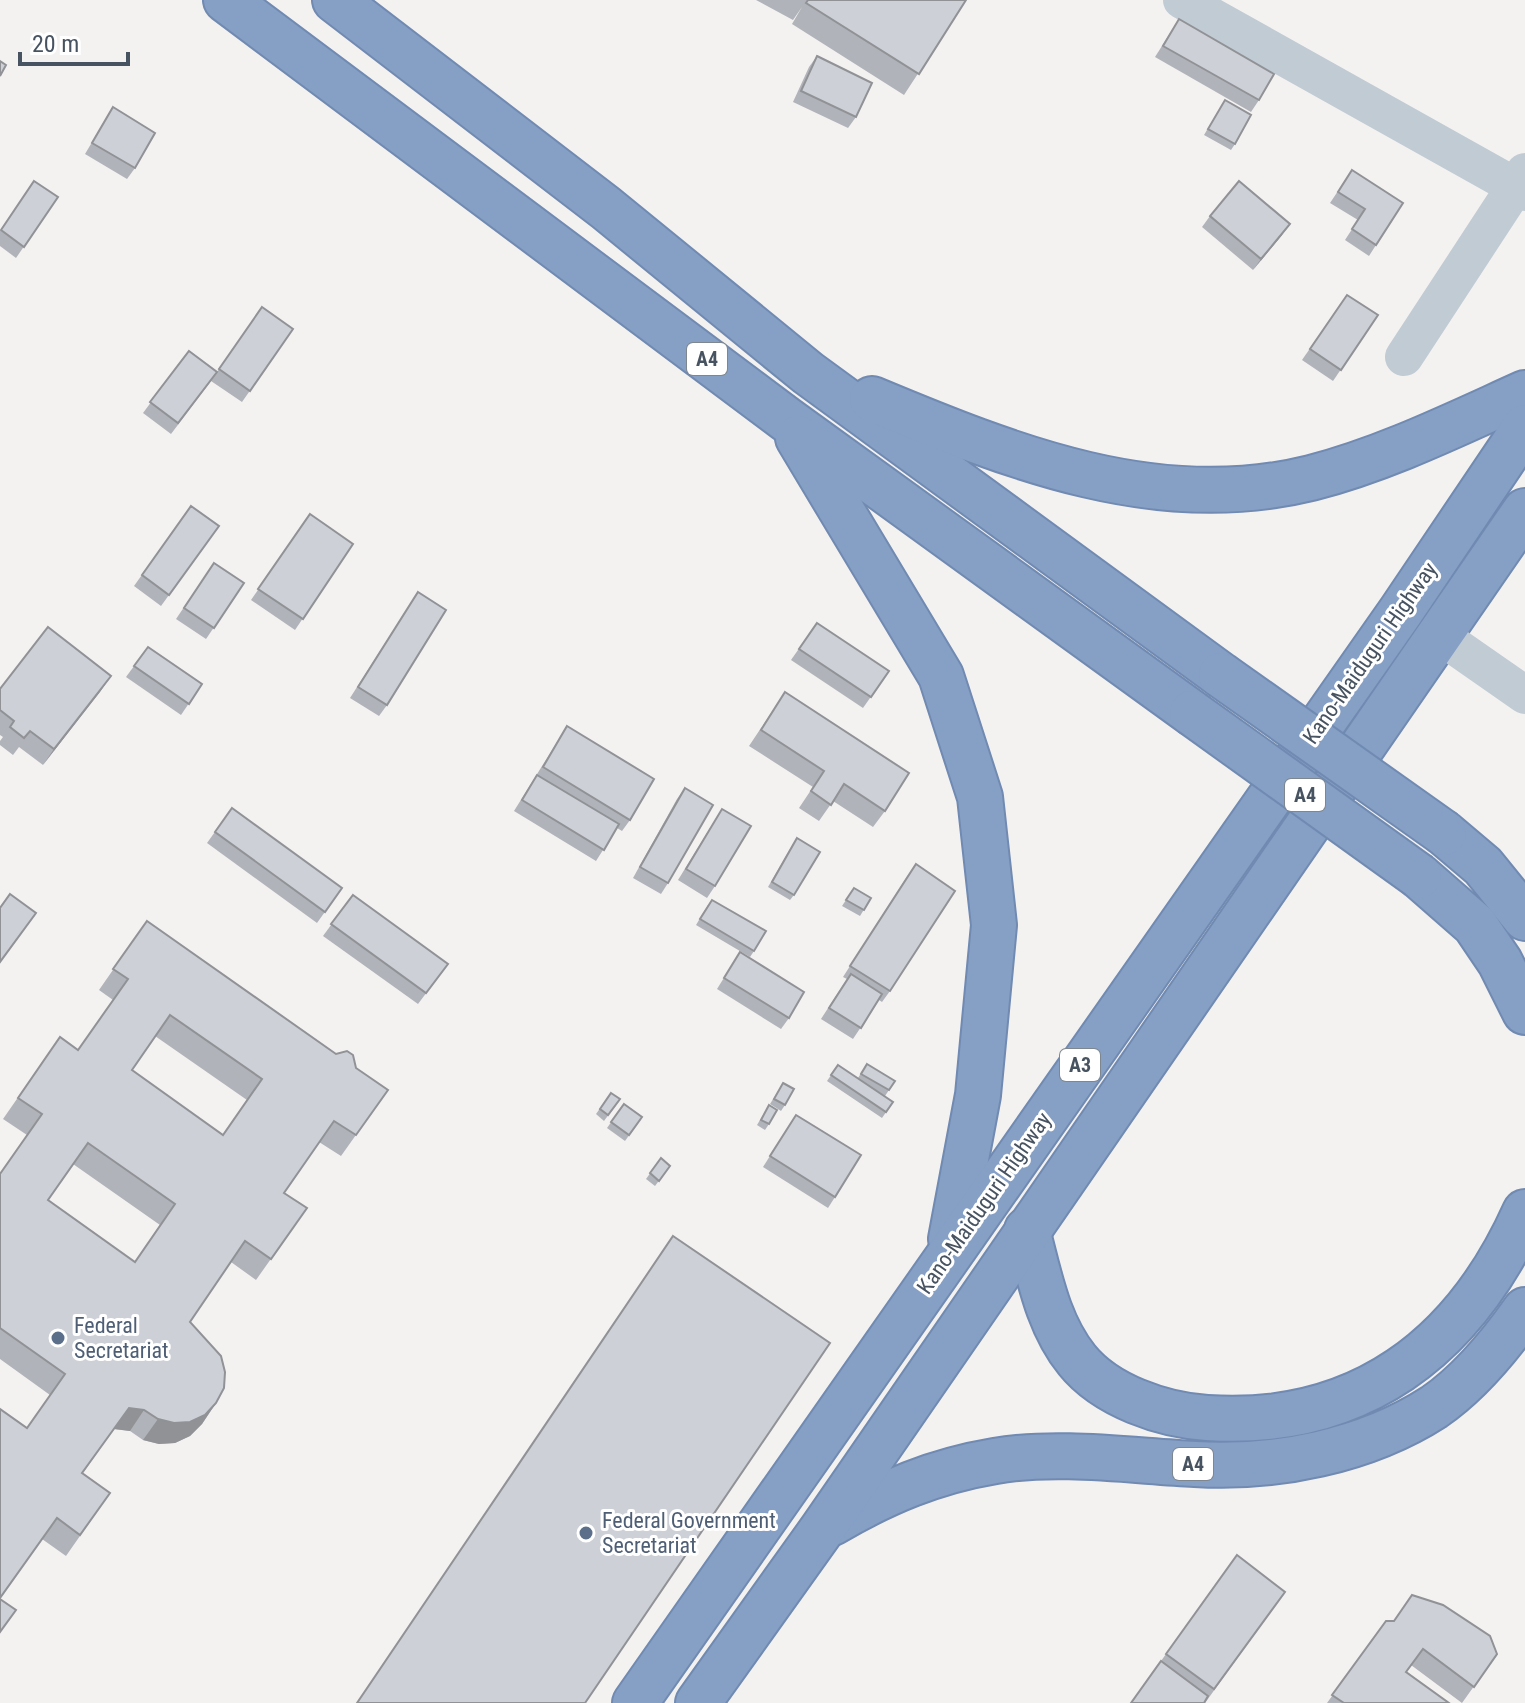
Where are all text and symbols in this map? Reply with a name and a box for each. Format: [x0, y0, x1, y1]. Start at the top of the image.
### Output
scale bar [20, 16, 128, 66]
text: 20 m [32, 30, 79, 58]
road number: A4 [687, 343, 727, 375]
street label: Kano-Maiduguri Highway [1298, 557, 1442, 749]
road number: A4 [1285, 779, 1325, 811]
road number: A3 [1060, 1049, 1100, 1081]
street label: Kano-Maiduguri Highway [912, 1107, 1056, 1299]
place label: Federal Secretariat [74, 1313, 169, 1363]
marker: Federal Secretariat [49, 1329, 67, 1347]
road number: A4 [1173, 1448, 1213, 1480]
place label: Federal Government Secretariat [602, 1508, 776, 1558]
marker: Federal Government Secretariat [577, 1524, 595, 1542]

